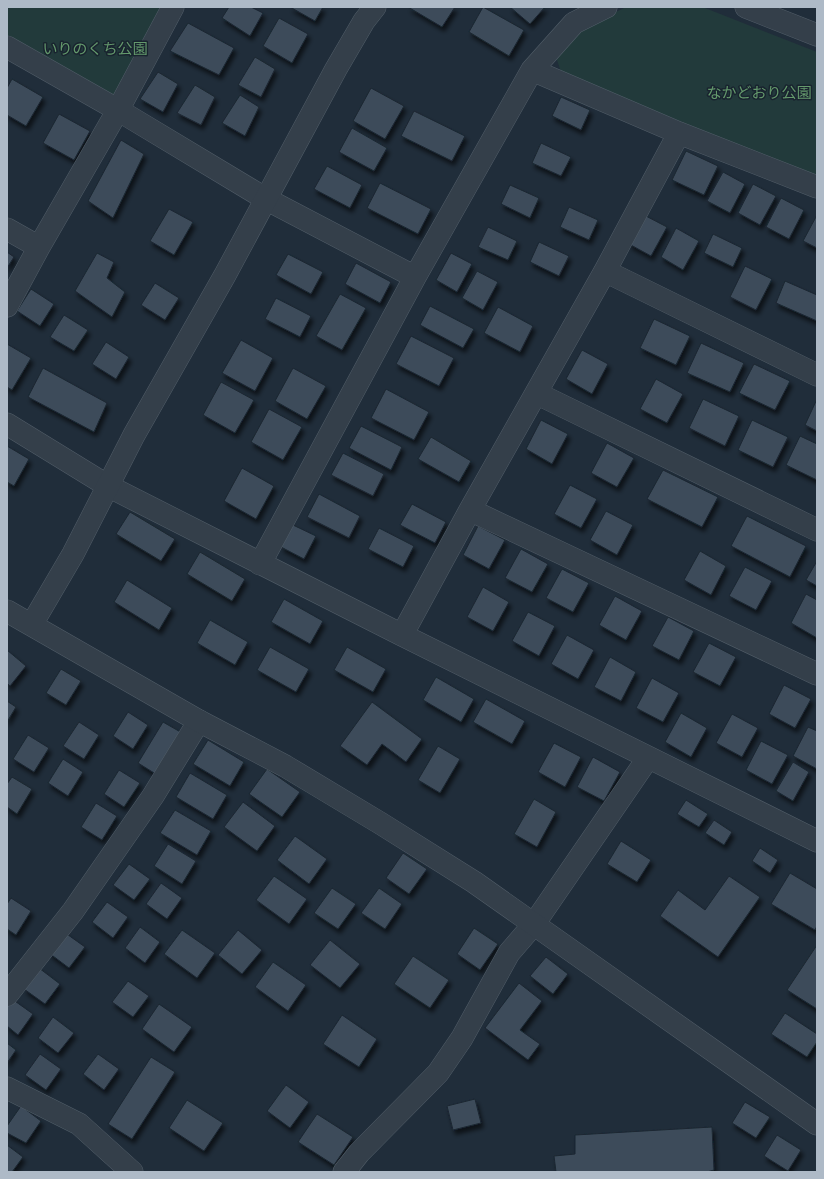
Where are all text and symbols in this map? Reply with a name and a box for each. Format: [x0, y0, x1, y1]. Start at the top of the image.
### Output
park label: いりのくち公園 [42, 39, 148, 58]
park label: なかどおり公園 [706, 83, 812, 102]

